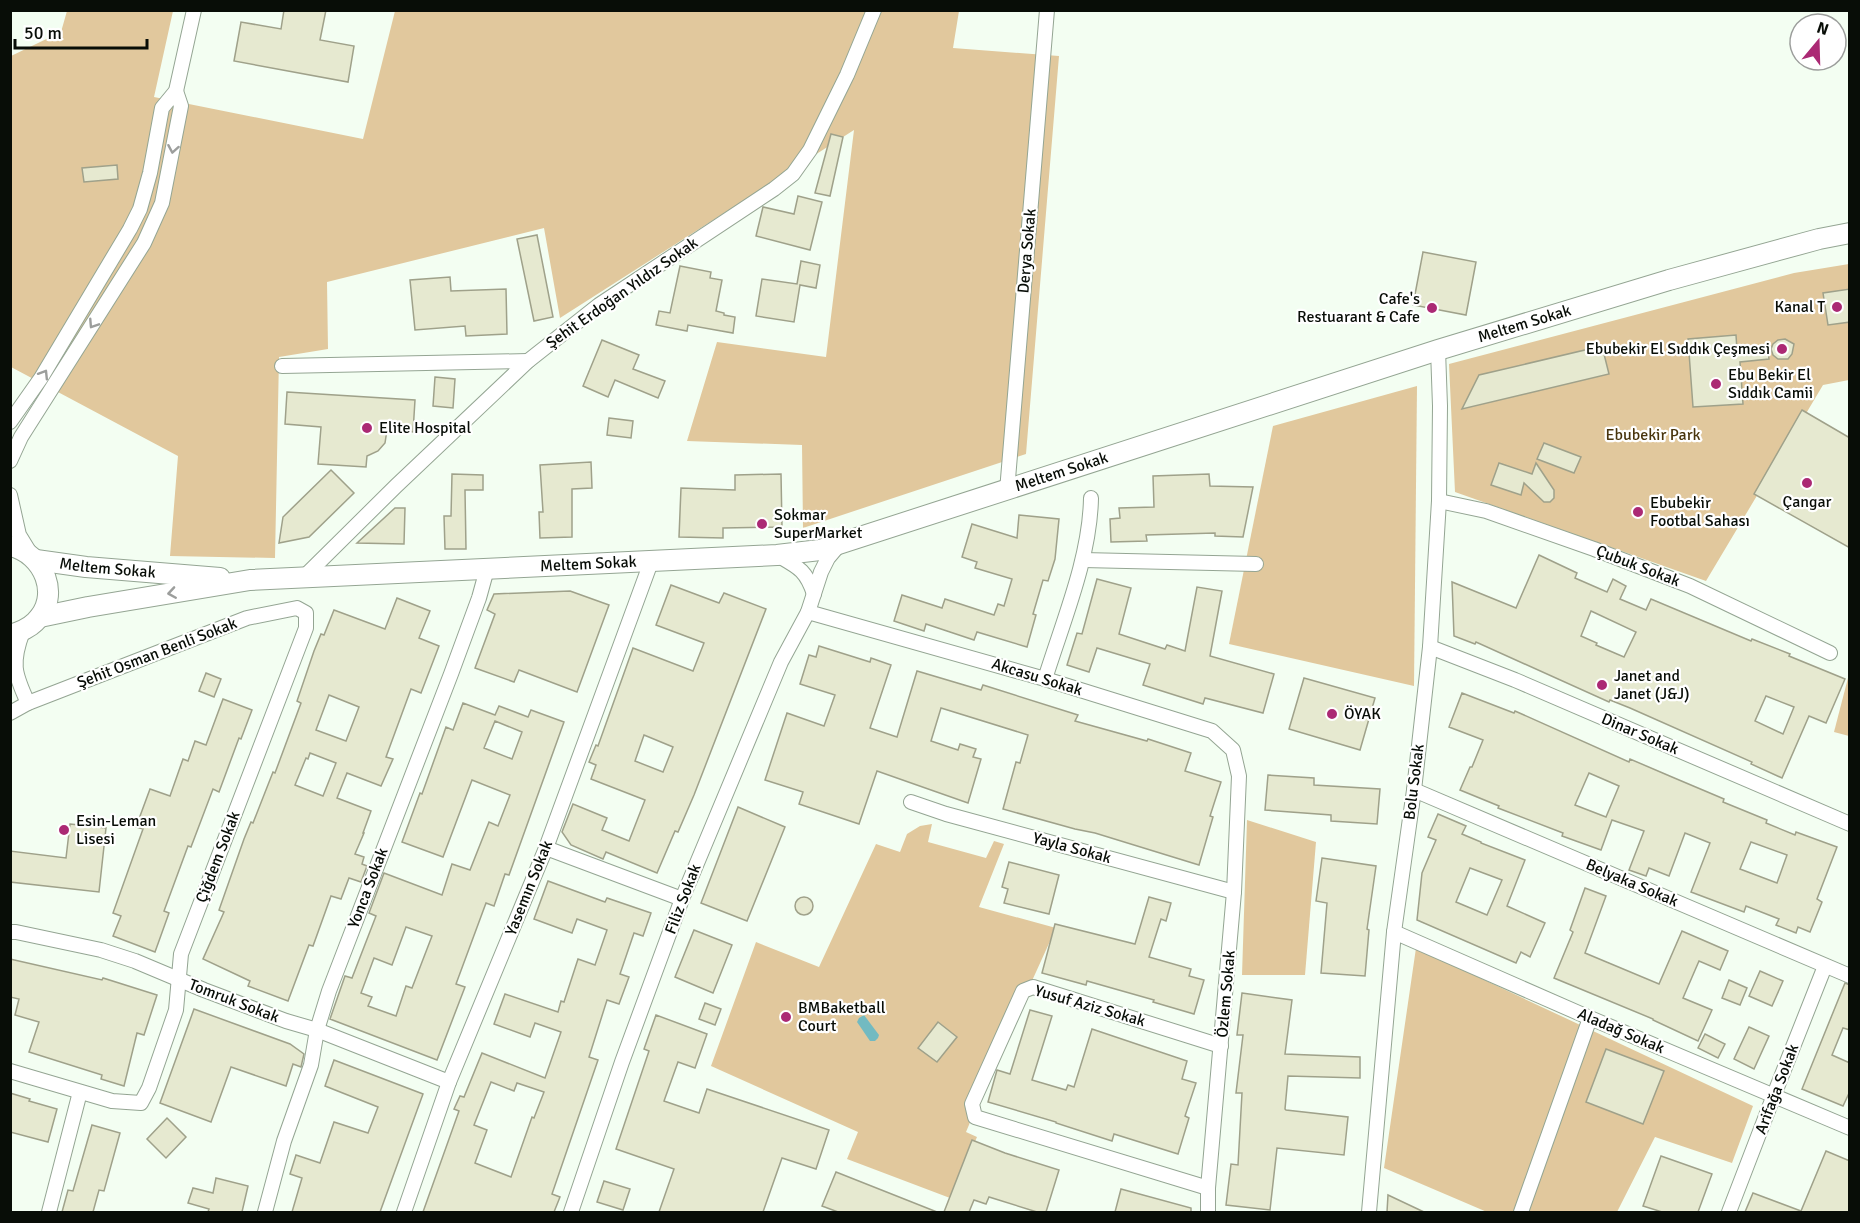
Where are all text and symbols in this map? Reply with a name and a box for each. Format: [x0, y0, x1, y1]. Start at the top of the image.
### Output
scale bar [15, 12, 147, 50]
north arrow [1788, 12, 1848, 72]
text: N [1814, 17, 1831, 40]
text: 50 m [24, 22, 62, 44]
one-way arrow [167, 143, 180, 153]
street label: Derya Sokak [1013, 208, 1041, 294]
street label: Şehit Erdoğan Yıldız Sokak [542, 233, 702, 353]
place label: Cafe's Restuarant & Cafe [1297, 289, 1420, 327]
place label: Kanal T [1774, 297, 1825, 317]
street label: Meltem Sokak [1475, 300, 1574, 347]
marker: Kanal T [1830, 300, 1844, 314]
marker: Cafe's Restuarant & Cafe [1425, 301, 1439, 315]
one-way arrow [89, 317, 100, 328]
place label: Ebubekir El Sıddık Çeşmesi [1586, 339, 1770, 359]
marker: Ebubekir El Sıddık Çeşmesi [1775, 342, 1789, 356]
place label: Ebu Bekir El Sıddık Camii [1728, 365, 1813, 403]
one-way arrow [36, 370, 48, 380]
marker: Ebu Bekir El Sıddık Camii [1709, 377, 1723, 391]
place label: Elite Hospital [379, 418, 471, 438]
marker: Elite Hospital [360, 421, 374, 435]
park label: Ebubekir Park [1605, 425, 1701, 445]
street label: Meltem Sokak [1013, 447, 1111, 496]
marker: Çangar [1800, 476, 1814, 490]
place label: Çangar [1783, 492, 1832, 512]
place label: Ebubekir Footbal Sahası [1650, 493, 1750, 531]
place label: Sokmar SuperMarket [774, 505, 863, 543]
marker: Ebubekir Footbal Sahası [1631, 505, 1645, 519]
marker: Sokmar SuperMarket [755, 517, 769, 531]
street label: Çubuk Sokak [1593, 541, 1683, 591]
street label: Meltem Sokak [540, 552, 637, 576]
street label: Meltem Sokak [58, 553, 156, 583]
one-way arrow [167, 586, 177, 599]
street label: Şehit Osman Benli Sokak [74, 613, 240, 693]
street label: Akcasu Sokak [989, 654, 1085, 700]
place label: Janet and Janet (J&J) [1614, 666, 1690, 704]
marker: Janet and Janet (J&J) [1595, 678, 1609, 692]
place label: ÖYAK [1344, 704, 1381, 724]
marker: ÖYAK [1325, 707, 1339, 721]
street label: Dinar Sokak [1598, 709, 1682, 759]
street label: Bolu Sokak [1399, 743, 1429, 821]
street label: Çiğdem Sokak [191, 808, 245, 906]
place label: Esin-Leman Lisesi [76, 811, 156, 849]
marker: Esin-Leman Lisesi [57, 823, 71, 837]
street label: Yayla Sokak [1031, 828, 1113, 868]
street label: Yasemın Sokak [501, 837, 557, 939]
street label: Yonca Sokak [343, 845, 393, 931]
street label: Belyaka Sokak [1583, 855, 1681, 911]
street label: Filiz Sokak [660, 861, 706, 937]
street label: Özlem Sokak [1212, 949, 1240, 1039]
street label: Tomruk Sokak [186, 975, 282, 1027]
street label: Yusuf Aziz Sokak [1032, 981, 1148, 1031]
place label: BMBaketball Court [798, 998, 886, 1036]
street label: Aladağ Sokak [1575, 1004, 1667, 1058]
marker: BMBaketball Court [779, 1010, 793, 1024]
street label: Arifağa Sokak [1751, 1041, 1803, 1137]

